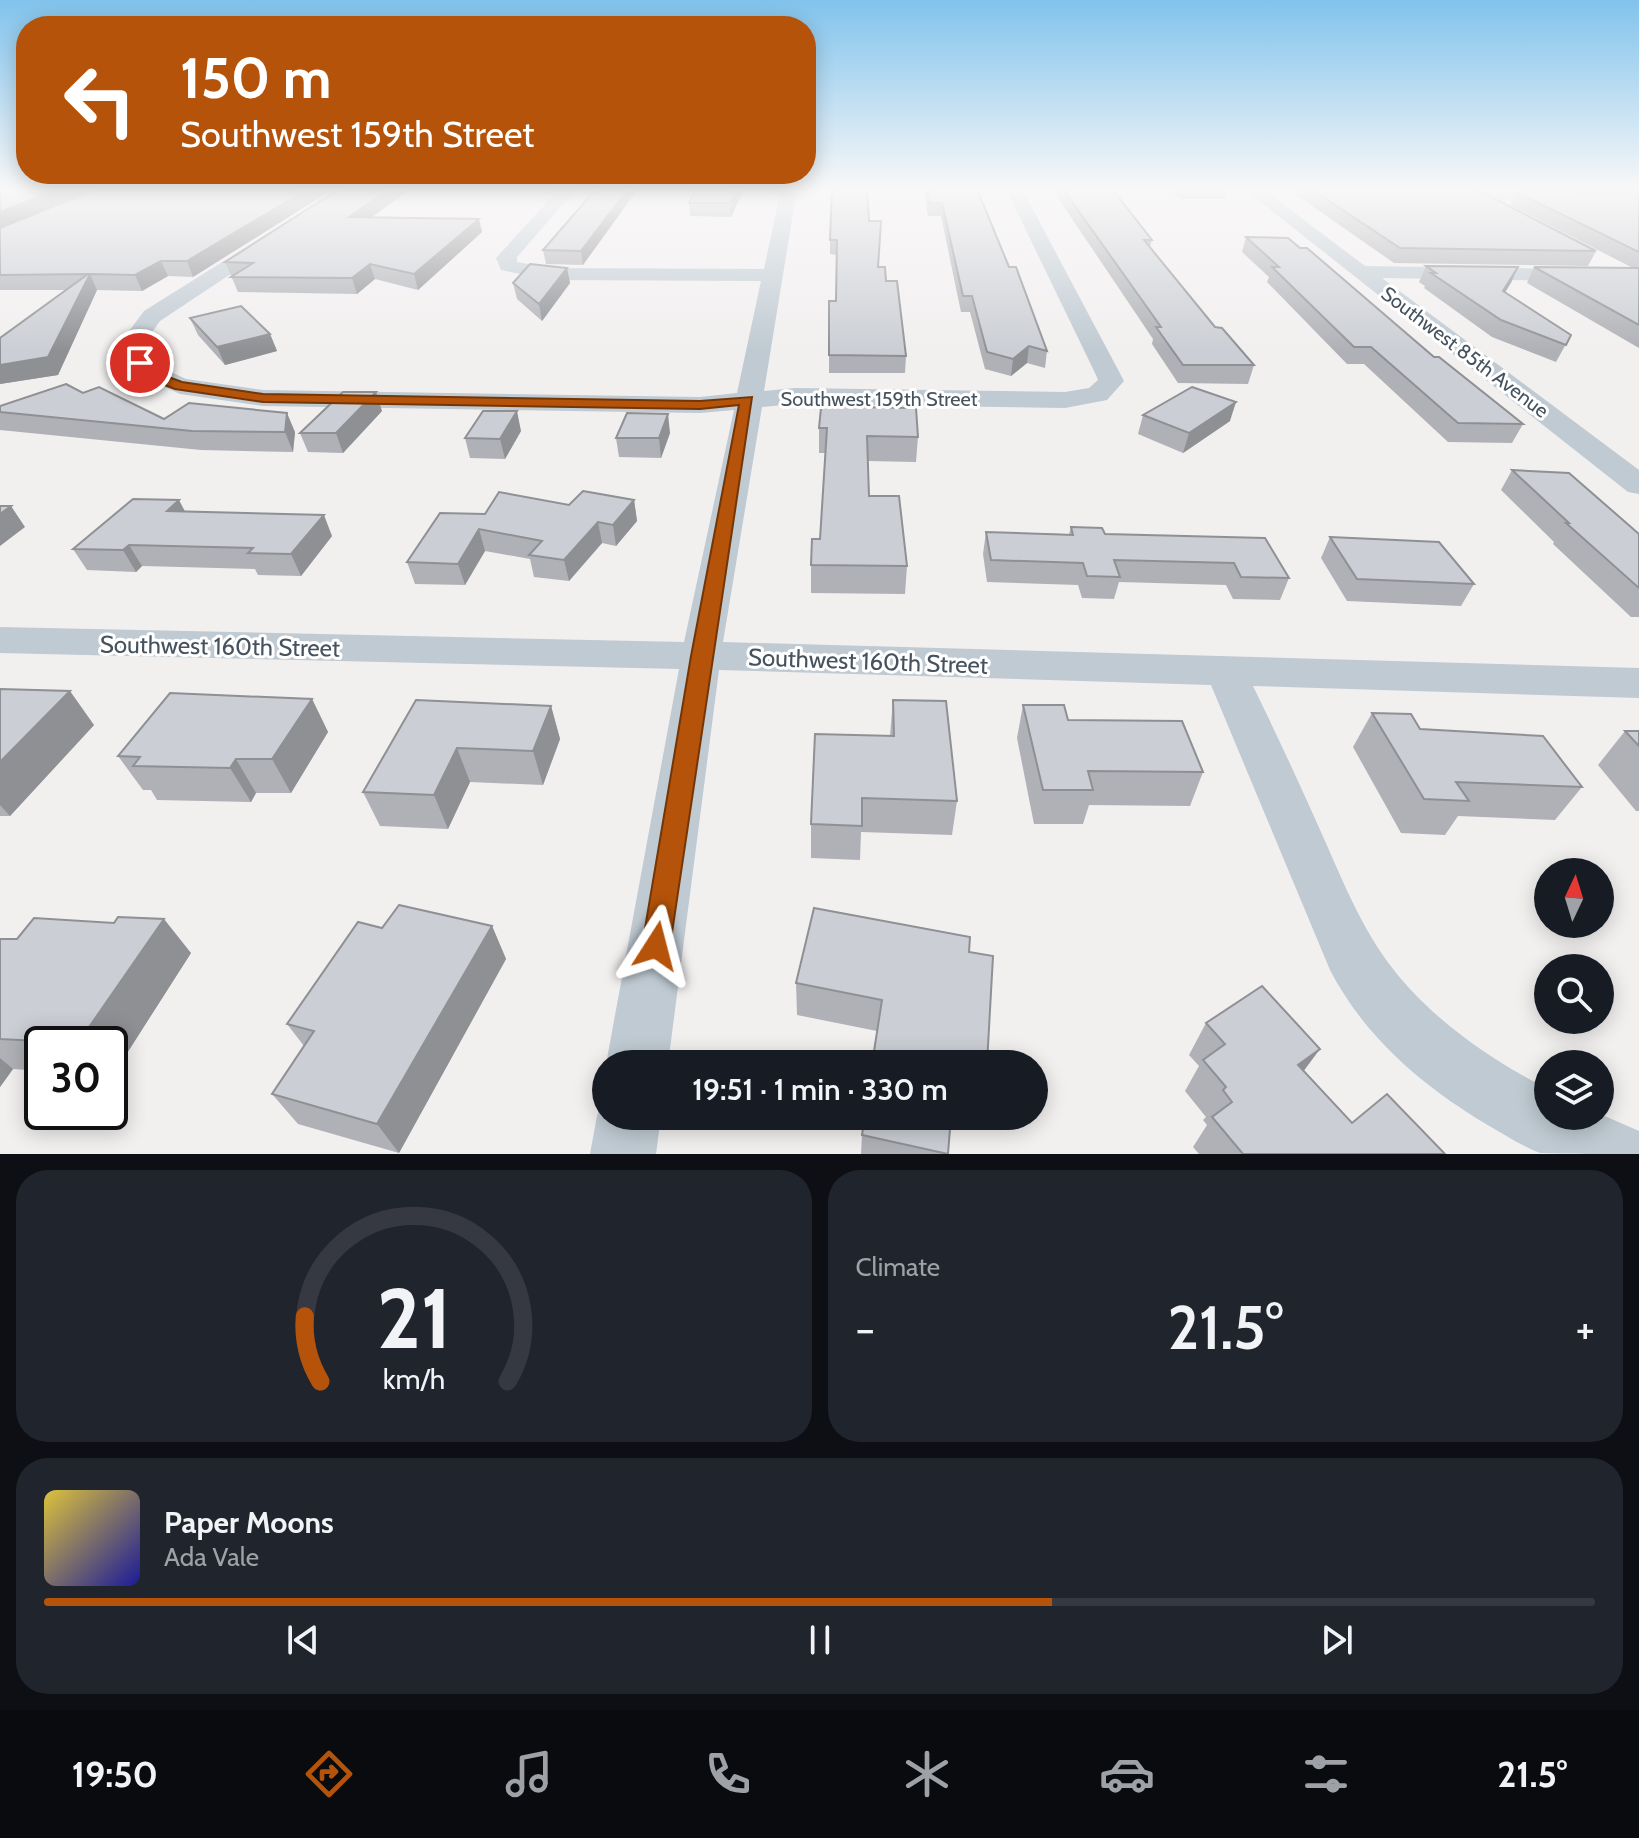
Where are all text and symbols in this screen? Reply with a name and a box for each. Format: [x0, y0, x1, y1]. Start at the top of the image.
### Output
text: 150 m [180, 44, 332, 112]
icon: left [48, 48, 152, 152]
text: Southwest 159th Street [180, 112, 534, 156]
street label: Southwest 85th Avenue [1377, 281, 1553, 423]
pin [106, 329, 174, 397]
icon: arrive [118, 341, 162, 385]
street label: Southwest 159th Street [781, 387, 978, 411]
street label: Southwest 160th Street [100, 629, 340, 663]
street label: Southwest 160th Street [748, 642, 988, 680]
north arrow [1534, 858, 1614, 938]
map controls [1534, 858, 1614, 1130]
position arrow [614, 904, 698, 988]
button: search [1534, 954, 1614, 1034]
speed limit sign: 30 [24, 1026, 128, 1130]
button: layers [1534, 1050, 1614, 1130]
text: 19:51 · 1 min · 330 m [692, 1071, 948, 1108]
text: Climate [856, 1251, 940, 1283]
text: 21 [376, 1268, 451, 1369]
text: 21.5° [1167, 1291, 1283, 1364]
text: − [856, 1302, 875, 1355]
text: + [1576, 1302, 1595, 1355]
text: km/h [382, 1361, 445, 1396]
text: Paper Moons [164, 1504, 334, 1541]
text: Ada Vale [164, 1541, 259, 1573]
icon: previous [281, 1618, 325, 1662]
icon: pause [798, 1618, 842, 1662]
icon: next [1315, 1618, 1359, 1662]
icon: directions [301, 1746, 357, 1802]
icon: music [501, 1746, 557, 1802]
icon: phone [700, 1746, 756, 1802]
icon: climate [899, 1746, 955, 1802]
icon: car [1099, 1746, 1155, 1802]
icon: filters [1298, 1746, 1354, 1802]
text: 19:50 [72, 1752, 158, 1796]
text: 21.5° [1497, 1752, 1567, 1796]

